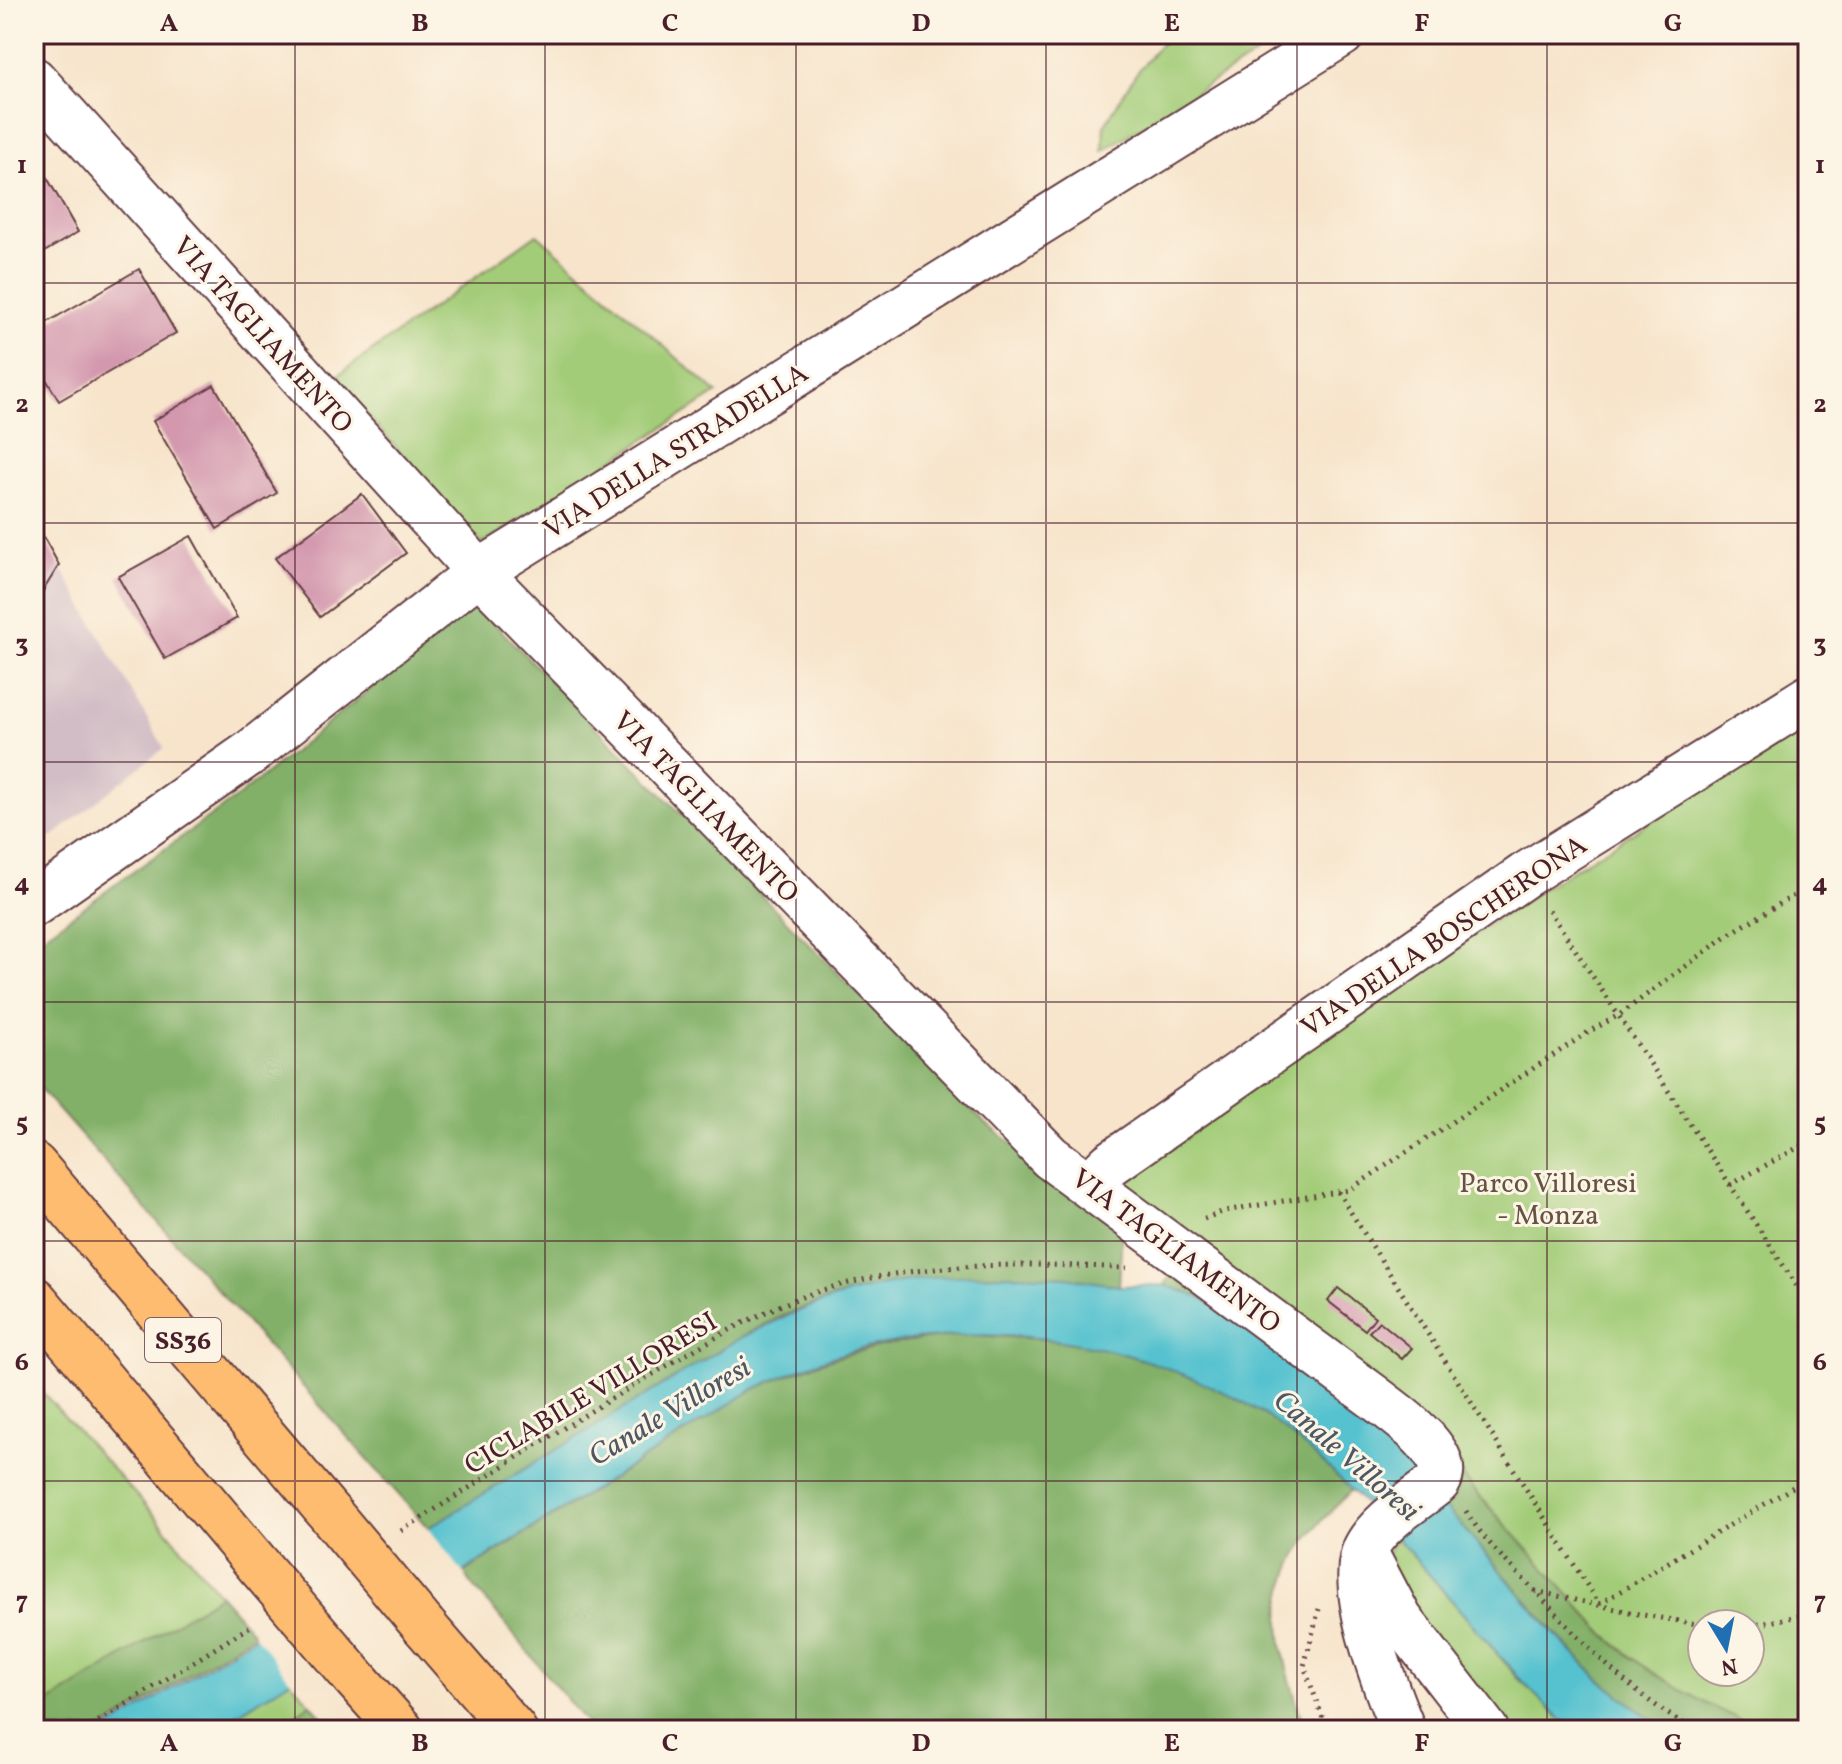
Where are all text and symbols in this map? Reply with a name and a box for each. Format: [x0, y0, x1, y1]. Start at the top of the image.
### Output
text: A [160, 6, 179, 42]
text: B [411, 6, 429, 42]
text: C [662, 6, 678, 42]
text: D [911, 6, 931, 42]
text: E [1164, 6, 1180, 42]
text: F [1414, 6, 1430, 42]
text: G [1664, 6, 1682, 42]
text: 1 [17, 148, 27, 184]
text: 1 [1815, 148, 1825, 184]
street label: VIA TAGLIAMENTO [163, 229, 361, 443]
street label: VIA DELLA STRADELLA [536, 354, 816, 550]
text: 2 [15, 387, 29, 423]
text: 2 [1813, 387, 1827, 423]
text: 3 [15, 627, 29, 663]
text: 3 [1813, 627, 1827, 663]
street label: VIA TAGLIAMENTO [603, 703, 807, 912]
street label: VIA DELLA BOSCHERONA [1294, 826, 1595, 1048]
text: 4 [14, 866, 30, 902]
text: 4 [1812, 866, 1828, 902]
text: 5 [16, 1106, 28, 1142]
text: 5 [1814, 1106, 1826, 1142]
street label: VIA TAGLIAMENTO [1063, 1160, 1288, 1344]
park label: Parco Villoresi - Monza [1459, 1165, 1637, 1236]
street label: CICLABILE VILLORESI [457, 1303, 725, 1485]
road number: SS36 [145, 1318, 221, 1362]
text: 6 [15, 1345, 29, 1381]
text: 6 [1813, 1345, 1827, 1381]
water label: Canale Villoresi [581, 1347, 759, 1478]
water label: Canale Villoresi [1263, 1381, 1429, 1533]
text: 7 [16, 1584, 28, 1620]
text: 7 [1814, 1584, 1826, 1620]
north arrow [1686, 1608, 1766, 1688]
text: N [1718, 1649, 1740, 1682]
text: A [160, 1726, 179, 1762]
text: B [411, 1726, 429, 1762]
text: C [662, 1726, 678, 1762]
text: D [911, 1726, 931, 1762]
text: E [1164, 1726, 1180, 1762]
text: F [1414, 1726, 1430, 1762]
text: G [1664, 1726, 1682, 1762]

